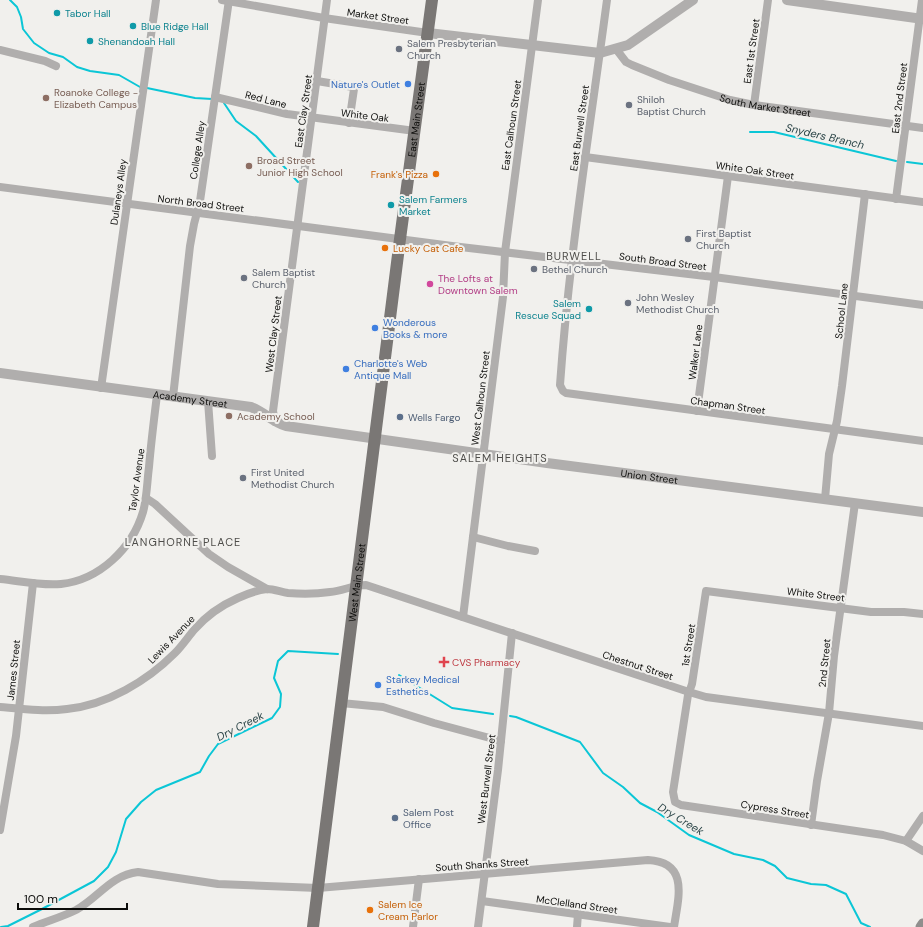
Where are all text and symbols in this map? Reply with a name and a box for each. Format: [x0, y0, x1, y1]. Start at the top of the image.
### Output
street label: Market Street [346, 6, 410, 27]
place label: Tabor Hall [65, 7, 111, 20]
marker: Tabor Hall [52, 8, 62, 18]
street label: East 1st Street [741, 18, 762, 84]
place label: Blue Ridge Hall [141, 20, 208, 33]
marker: Blue Ridge Hall [128, 21, 138, 31]
place label: Shenandoah Hall [98, 35, 175, 48]
marker: Shenandoah Hall [85, 36, 95, 46]
place label: Salem Presbyterian Church [407, 37, 496, 62]
marker: Salem Presbyterian Church [394, 44, 404, 54]
street label: East 2nd Street [889, 62, 910, 134]
street label: East Clay Street [292, 74, 315, 148]
place label: Nature's Outlet [331, 78, 400, 91]
marker: Nature's Outlet [403, 79, 413, 89]
street label: East Calhoun Street [499, 79, 524, 171]
street label: East Main Street [405, 81, 428, 158]
street label: East Burwell Street [567, 84, 592, 172]
place label: Roanoke College - Elizabeth Campus [54, 86, 138, 111]
street label: Red Lane [244, 88, 288, 111]
street label: South Market Street [718, 91, 812, 120]
marker: Roanoke College - Elizabeth Campus [41, 93, 51, 103]
place label: Shiloh Baptist Church [637, 93, 706, 118]
marker: Shiloh Baptist Church [624, 100, 634, 110]
street label: White Oak [340, 106, 390, 125]
street label: College Alley [187, 119, 208, 180]
water label: Snyders Branch [784, 120, 866, 152]
place label: Broad Street Junior High School [257, 154, 343, 179]
street label: Dulaneys Alley [107, 158, 130, 226]
street label: White Oak Street [715, 159, 795, 182]
marker: Broad Street Junior High School [244, 161, 254, 171]
place label: Frank's Pizza [371, 168, 428, 181]
marker: Frank's Pizza [431, 169, 441, 179]
street label: North Broad Street [157, 192, 245, 215]
place label: Salem Farmers Market [399, 193, 467, 218]
marker: Salem Farmers Market [386, 200, 396, 210]
place label: First Baptist Church [696, 227, 751, 252]
marker: First Baptist Church [683, 234, 693, 244]
place label: Lucky Cat Cafe [393, 242, 464, 255]
marker: Lucky Cat Cafe [380, 243, 390, 253]
district label: BURWELL [546, 249, 602, 263]
street label: South Broad Street [618, 250, 707, 273]
place label: Bethel Church [542, 263, 608, 276]
marker: Bethel Church [529, 264, 539, 274]
place label: Salem Baptist Church [252, 266, 315, 291]
place label: The Lofts at Downtown Salem [438, 272, 518, 297]
marker: Salem Baptist Church [239, 273, 249, 283]
marker: The Lofts at Downtown Salem [425, 279, 435, 289]
street label: School Lane [832, 282, 851, 340]
place label: John Wesley Methodist Church [636, 291, 719, 316]
street label: West Clay Street [262, 295, 285, 373]
place label: Salem Rescue Squad [515, 297, 581, 322]
marker: John Wesley Methodist Church [623, 298, 633, 308]
marker: Salem Rescue Squad [584, 304, 594, 314]
place label: Wonderous Books & more [383, 316, 448, 341]
marker: Wonderous Books & more [370, 323, 380, 333]
street label: Walker Lane [686, 323, 705, 381]
street label: West Calhoun Street [468, 350, 493, 446]
place label: Charlotte's Web Antique Mall [354, 357, 427, 382]
marker: Charlotte's Web Antique Mall [341, 364, 351, 374]
street label: Academy Street [152, 388, 228, 411]
street label: Chapman Street [690, 394, 766, 417]
place label: Academy School [237, 410, 315, 423]
marker: Academy School [224, 411, 234, 421]
place label: Wells Fargo [408, 411, 460, 424]
marker: Wells Fargo [395, 412, 405, 422]
street label: Taylor Avenue [126, 447, 147, 513]
district label: SALEM HEIGHTS [452, 451, 548, 465]
place label: First United Methodist Church [251, 466, 334, 491]
street label: Union Street [620, 467, 679, 487]
marker: First United Methodist Church [238, 473, 248, 483]
district label: LANGHORNE PLACE [125, 535, 241, 549]
street label: West Main Street [346, 543, 368, 623]
street label: White Street [786, 584, 846, 605]
street label: Lewis Avenue [145, 612, 198, 666]
street label: 1st Street [679, 623, 698, 667]
street label: 2nd Street [815, 638, 834, 688]
street label: James Street [4, 639, 23, 701]
street label: Chestnut Street [601, 648, 675, 683]
place label: CVS Pharmacy [452, 656, 521, 669]
marker: CVS Pharmacy [439, 657, 449, 667]
place label: Starkey Medical Esthetics [386, 673, 459, 698]
marker: Starkey Medical Esthetics [373, 680, 383, 690]
water label: Dry Creek [214, 708, 266, 744]
street label: West Burwell Street [475, 733, 498, 825]
street label: Cypress Street [740, 798, 810, 821]
water label: Dry Creek [656, 800, 707, 838]
place label: Salem Post Office [403, 806, 454, 831]
marker: Salem Post Office [390, 813, 400, 823]
street label: South Shanks Street [435, 855, 529, 874]
scale bar [18, 885, 127, 911]
text: 100 m [24, 891, 58, 907]
street label: McClelland Street [535, 892, 619, 917]
place label: Salem Ice Cream Parlor [378, 898, 438, 923]
marker: Salem Ice Cream Parlor [365, 905, 375, 915]

